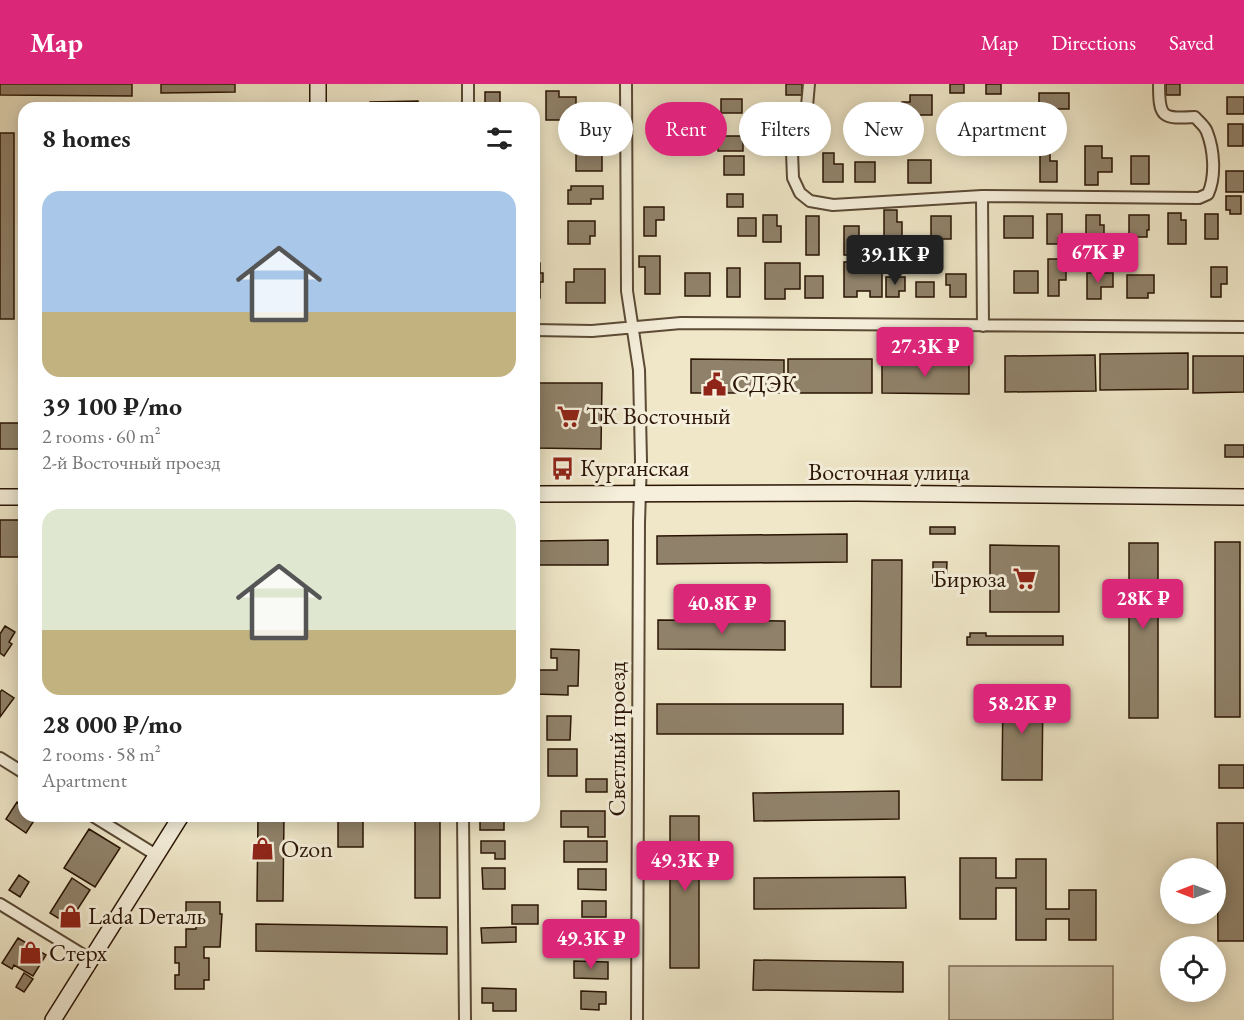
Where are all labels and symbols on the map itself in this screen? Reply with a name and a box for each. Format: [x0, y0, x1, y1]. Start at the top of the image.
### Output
pin: 67K ₽ [1056, 233, 1140, 284]
pin: 39.1K ₽ [840, 235, 950, 286]
pin: 27.3K ₽ [870, 327, 980, 378]
place label: СДЭК [732, 368, 798, 399]
public building icon: СДЭК [701, 371, 727, 397]
place label: ТК Восточный [586, 400, 731, 431]
supermarket icon: ТК Восточный [555, 403, 581, 429]
place label: Курганская [580, 452, 690, 483]
bus stop icon: Курганская [549, 455, 575, 481]
street label: Восточная улица [808, 456, 970, 487]
place label: Бирюза [933, 563, 1006, 594]
supermarket icon: Бирюза [1011, 566, 1037, 592]
pin: 28K ₽ [1101, 579, 1185, 630]
pin: 40.8K ₽ [667, 584, 777, 635]
street label: Светлый проезд [601, 661, 632, 817]
pin: 58.2K ₽ [967, 684, 1077, 735]
place label: Ozon [281, 833, 333, 864]
shop icon: Ozon [250, 836, 276, 862]
pin: 49.3K ₽ [630, 841, 740, 892]
north arrow [1160, 858, 1226, 924]
place label: Lada Dеталь [88, 900, 206, 931]
shop icon: Lada Dеталь [57, 903, 83, 929]
pin: 49.3K ₽ [536, 919, 646, 970]
place label: Стерх [49, 937, 108, 968]
shop icon: Стерх [18, 940, 44, 966]

